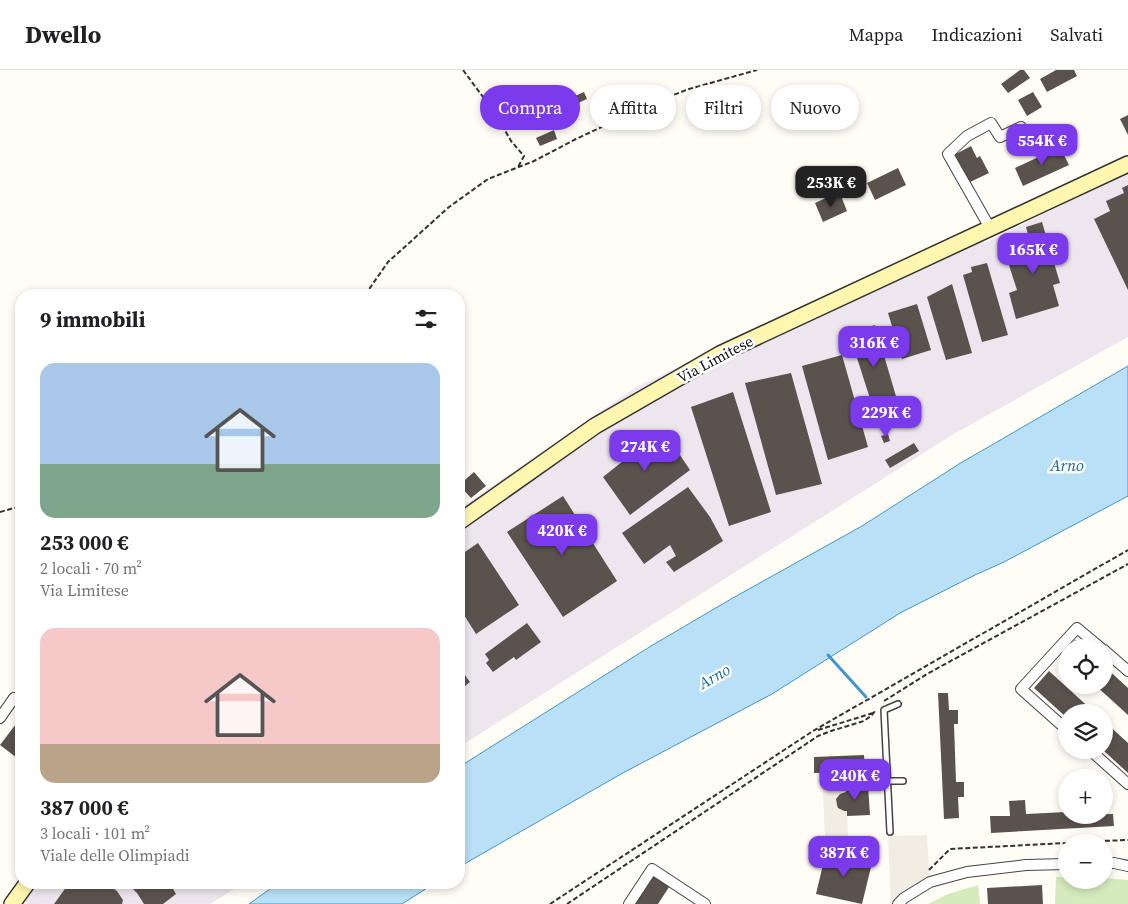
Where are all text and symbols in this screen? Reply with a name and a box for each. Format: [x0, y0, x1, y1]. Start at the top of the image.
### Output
text: Dwello [25, 18, 101, 51]
text: Mappa [849, 22, 903, 47]
text: Indicazioni [931, 22, 1022, 47]
text: Salvati [1050, 22, 1103, 47]
chip: Compra [480, 85, 580, 130]
chip: Affitta [590, 85, 676, 130]
chip: Filtri [686, 85, 761, 130]
chip: Nuovo [771, 85, 859, 130]
pin: 554K € [1001, 124, 1083, 166]
text: 554K € [1017, 129, 1067, 151]
pin: 253K € [790, 166, 872, 208]
text: 253K € [806, 171, 856, 193]
pin: 165K € [992, 232, 1074, 275]
text: 165K € [1008, 238, 1058, 260]
text: 9 immobili [40, 305, 145, 334]
icon: filters [412, 305, 440, 333]
pin: 316K € [833, 326, 915, 368]
street label: Via Limitese [673, 330, 757, 388]
text: 316K € [849, 331, 899, 353]
icon: home [195, 395, 285, 485]
pin: 229K € [845, 396, 927, 438]
text: 229K € [861, 401, 911, 423]
pin: 274K € [604, 430, 686, 472]
text: 274K € [620, 435, 670, 457]
water label: Arno [1049, 454, 1084, 476]
pin: 420K € [521, 514, 603, 556]
text: 420K € [537, 519, 587, 541]
text: 253 000 € [40, 528, 129, 557]
text: 2 locali · 70 m² [40, 557, 142, 579]
text: Via Limitese [40, 579, 129, 601]
map controls [1058, 639, 1113, 889]
button: locate [1058, 639, 1113, 694]
water label: Arno [693, 658, 734, 694]
icon: home [195, 660, 285, 750]
button: layers [1058, 704, 1113, 759]
pin: 240K € [814, 758, 896, 801]
text: 240K € [830, 764, 880, 786]
button: + [1058, 769, 1113, 824]
text: 387 000 € [40, 793, 129, 822]
text: 3 locali · 101 m² [40, 822, 150, 844]
button: − [1058, 834, 1113, 889]
pin: 387K € [803, 836, 885, 878]
text: 387K € [819, 841, 869, 863]
text: Viale delle Olimpiadi [40, 844, 189, 866]

